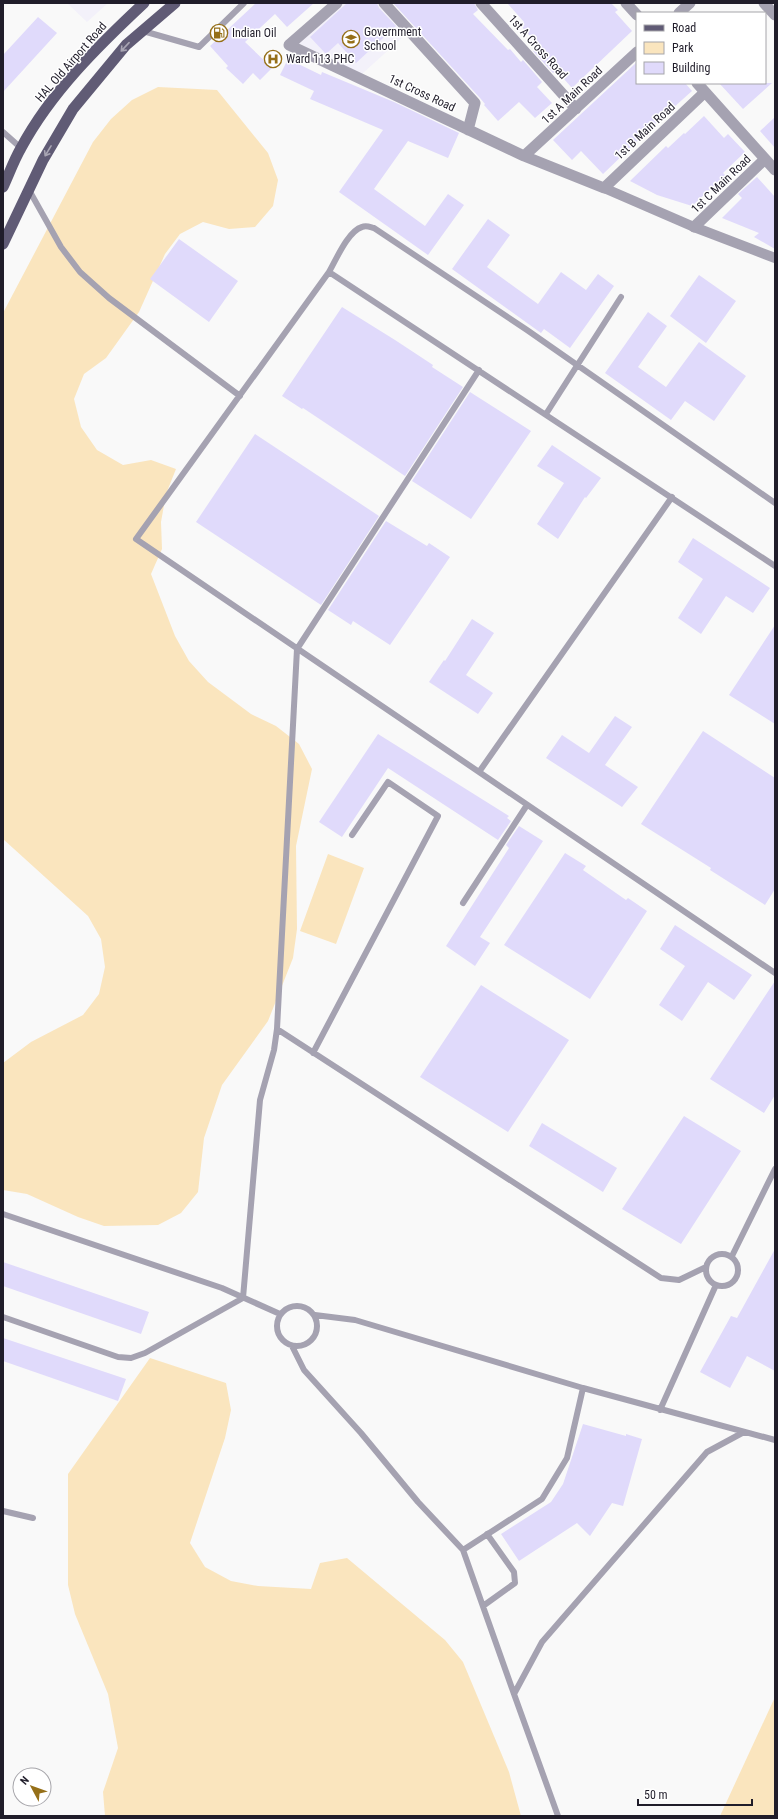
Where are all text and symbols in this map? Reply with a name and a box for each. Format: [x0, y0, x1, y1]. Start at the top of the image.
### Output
street label: 1st A Cross Road [506, 12, 571, 82]
legend [636, 12, 766, 84]
street label: HAL Old Airport Road [33, 19, 110, 105]
text: Road [672, 21, 696, 35]
fuel station icon: Indian Oil [209, 23, 229, 43]
place label: Government School [364, 25, 422, 53]
place label: Indian Oil [232, 26, 277, 40]
school or university icon: Government School [341, 29, 361, 49]
text: Park [672, 41, 694, 55]
one-way arrow [120, 42, 130, 52]
hospital icon: Ward 113 PHC [263, 49, 283, 69]
place label: Ward 113 PHC [286, 52, 355, 66]
text: Building [672, 61, 710, 75]
street label: 1st A Main Road [539, 63, 605, 127]
street label: 1st Cross Road [386, 71, 458, 115]
street label: 1st B Main Road [612, 100, 678, 162]
one-way arrow [44, 145, 52, 156]
street label: 1st C Main Road [688, 152, 754, 216]
north arrow [12, 1767, 52, 1807]
text: N [18, 1774, 32, 1788]
scale bar [638, 1781, 752, 1807]
text: 50 m [644, 1788, 668, 1802]

